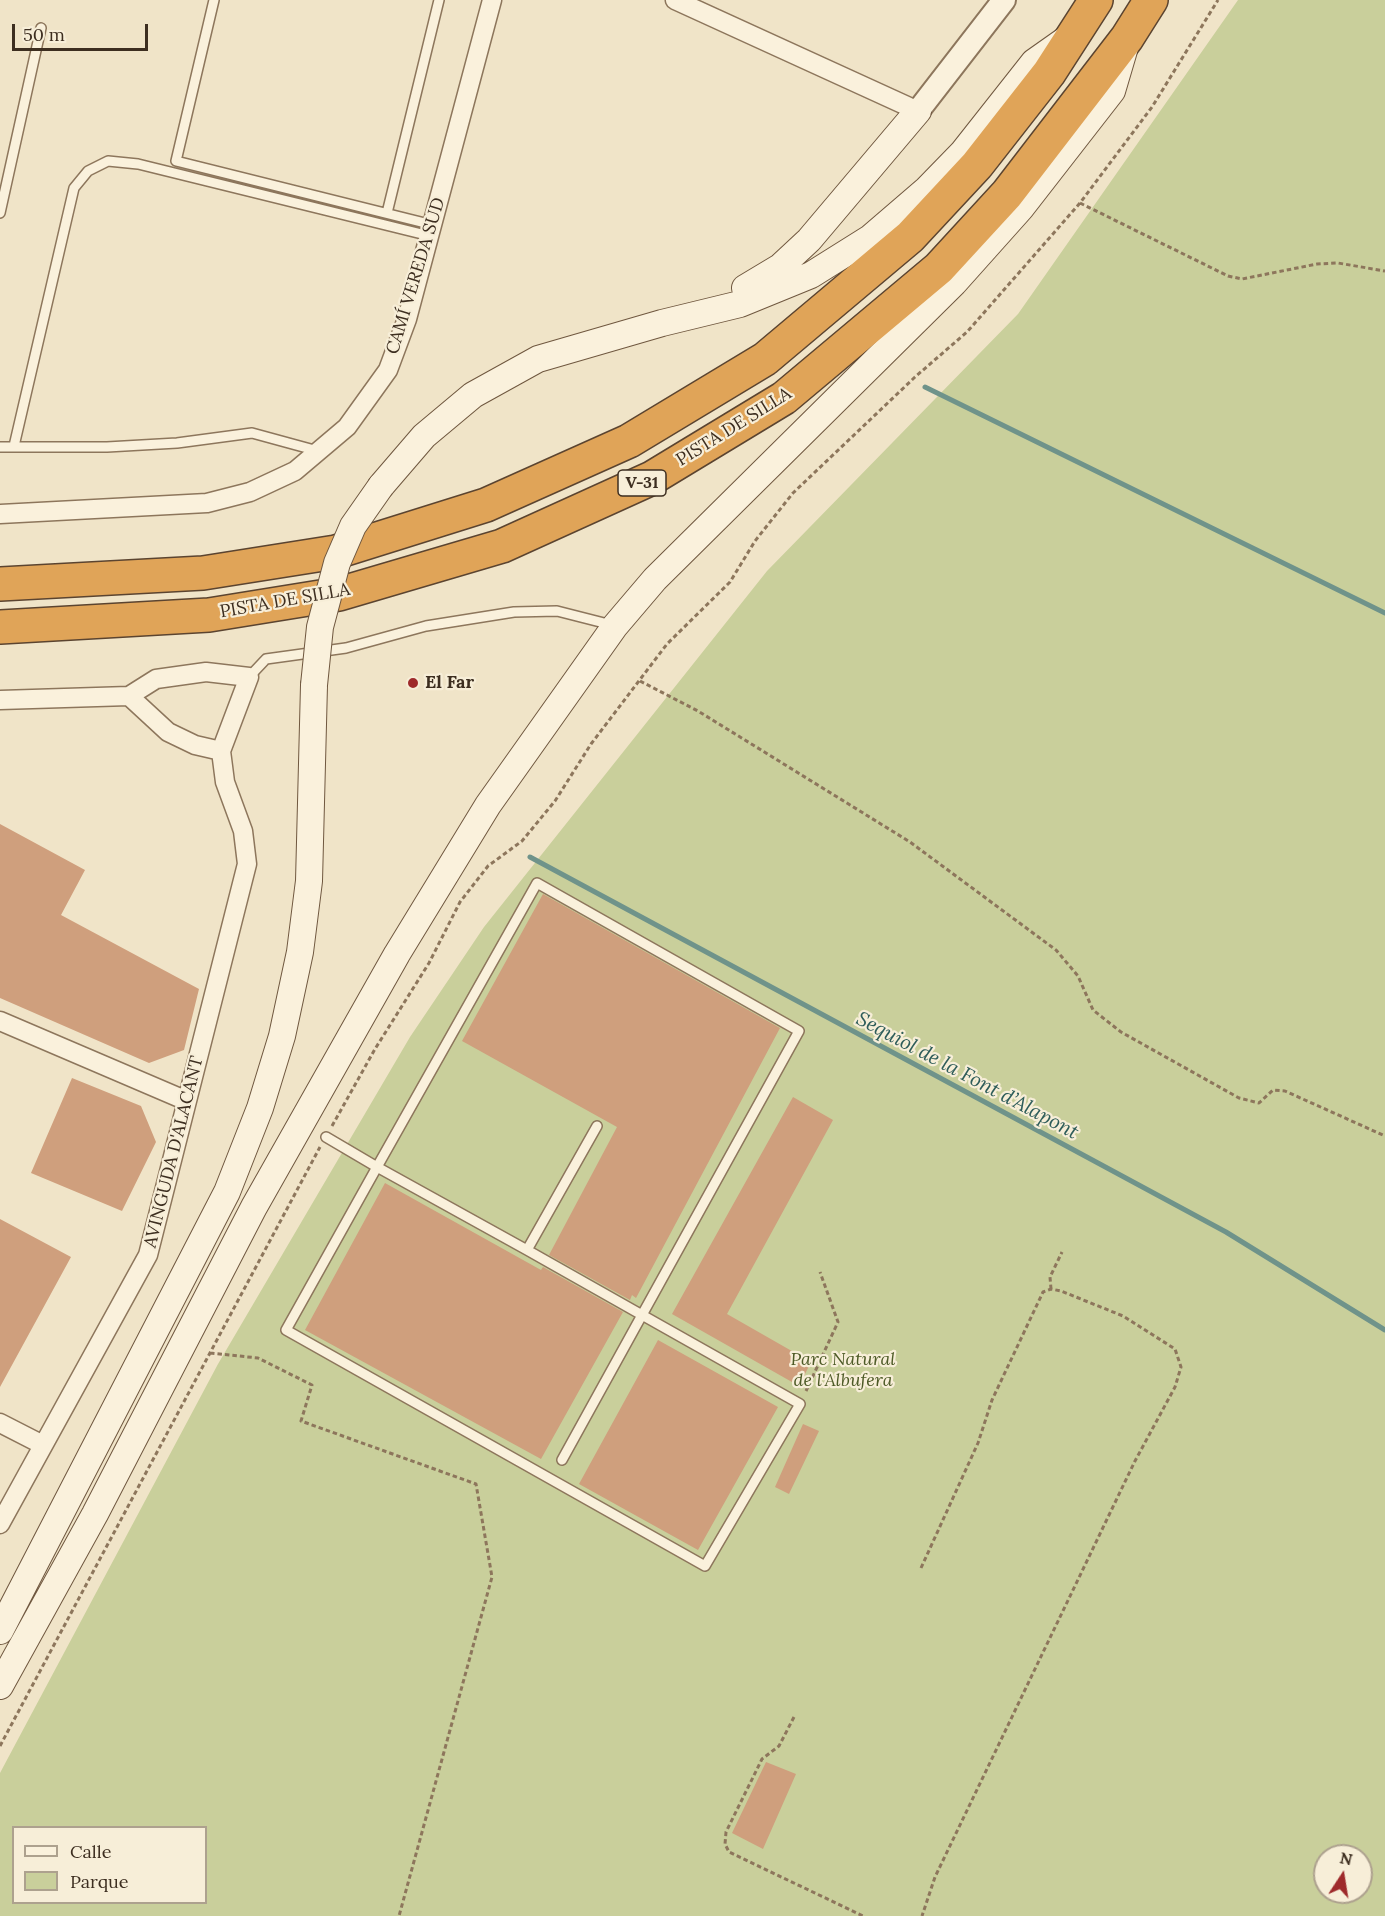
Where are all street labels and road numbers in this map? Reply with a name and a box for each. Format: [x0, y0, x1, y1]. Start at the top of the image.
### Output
street label: CAMÍ VEREDA SUD [382, 195, 450, 357]
street label: PISTA DE SILLA [672, 383, 796, 471]
road number: V-31 [618, 470, 666, 496]
street label: PISTA DE SILLA [218, 579, 352, 623]
street label: AVINGUDA D'ALACANT [140, 1054, 208, 1250]

